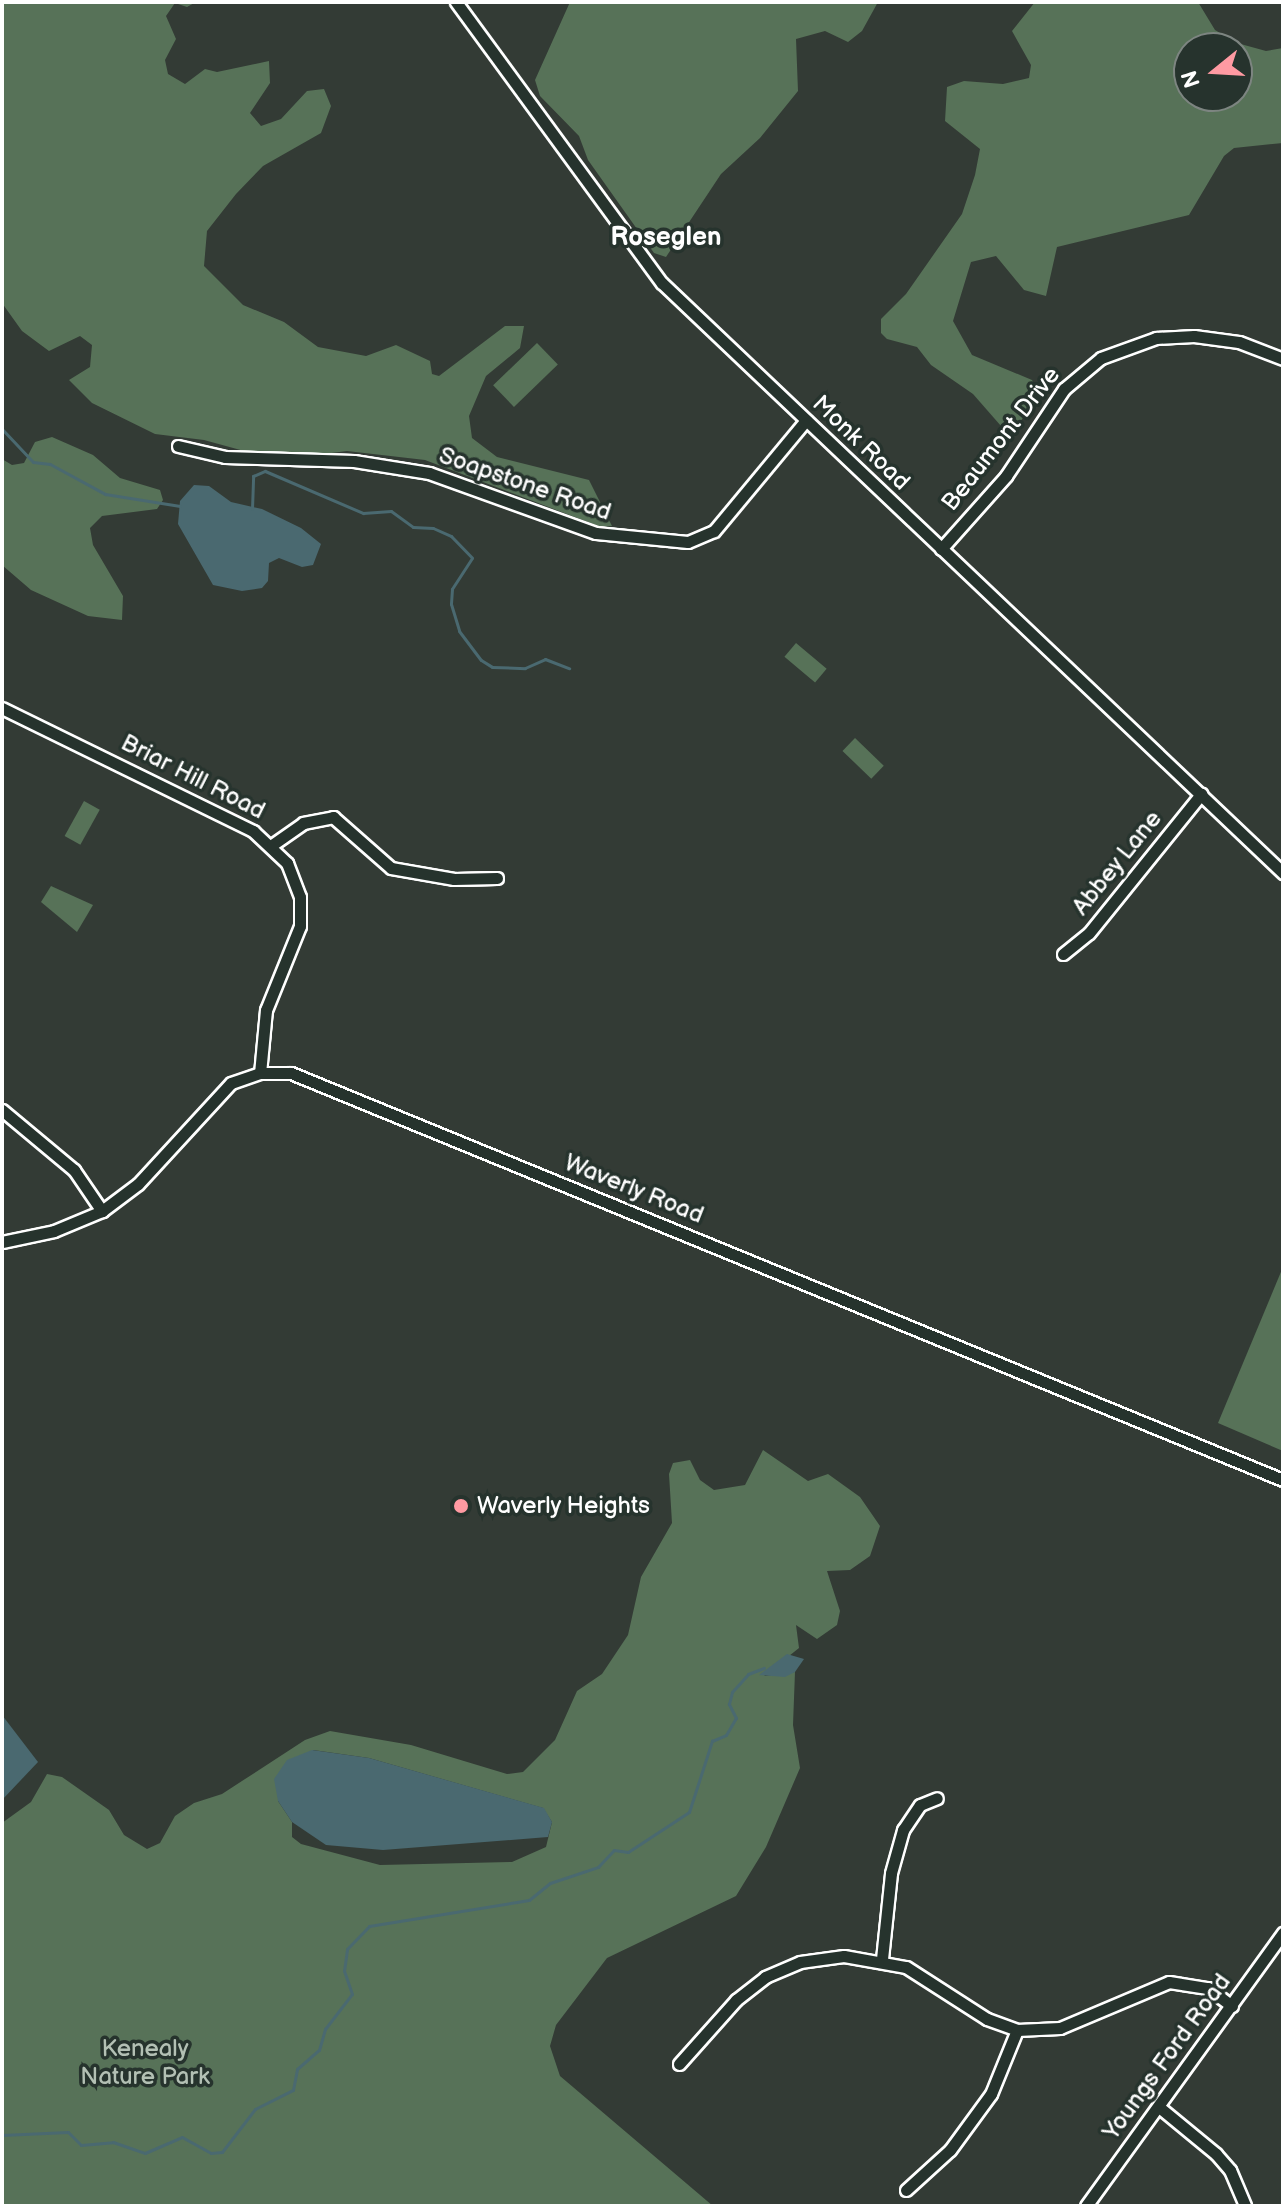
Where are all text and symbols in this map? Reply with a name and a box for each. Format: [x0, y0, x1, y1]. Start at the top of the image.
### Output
north arrow [1173, 32, 1253, 112]
text: N [1176, 67, 1207, 91]
district label: Roseglen [610, 222, 722, 254]
street label: Beaumont Drive [936, 361, 1066, 517]
street label: Monk Road [806, 390, 916, 496]
street label: Soapstone Road [435, 441, 615, 527]
street label: Briar Hill Road [116, 728, 270, 826]
street label: Abbey Lane [1066, 804, 1168, 922]
street label: Waverly Road [560, 1148, 708, 1230]
place label: Waverly Heights [477, 1492, 651, 1520]
marker: Waverly Heights [452, 1497, 470, 1515]
street label: Youngs Ford Road [1097, 1968, 1237, 2146]
park label: Kenealy Nature Park [80, 2035, 210, 2091]

